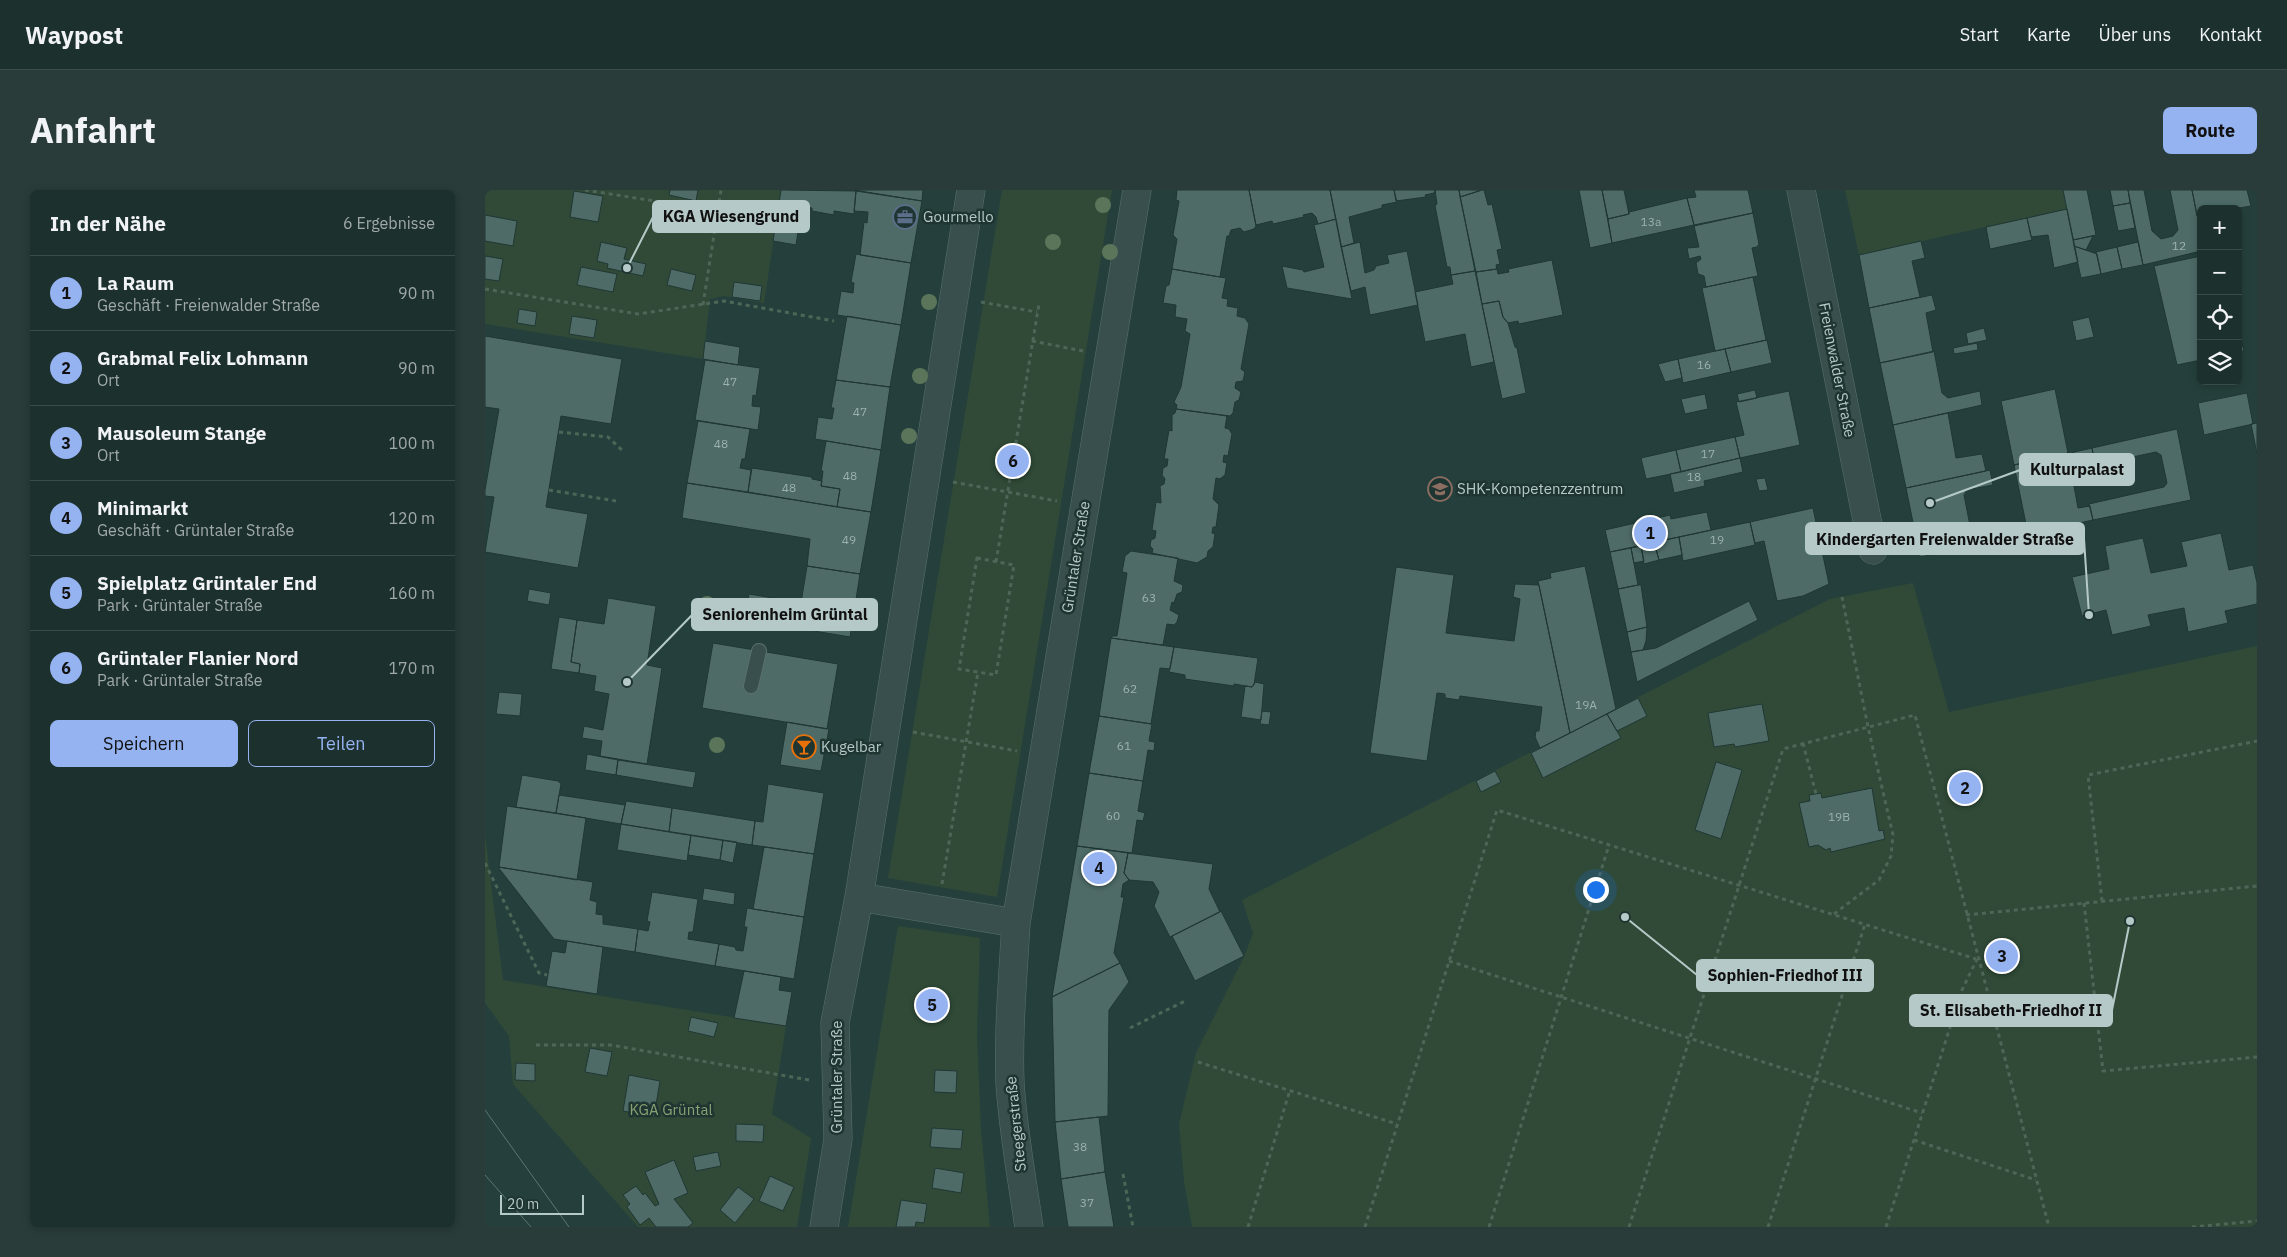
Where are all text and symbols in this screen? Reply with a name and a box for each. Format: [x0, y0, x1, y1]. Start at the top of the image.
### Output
text: Waypost [25, 19, 123, 51]
text: Start [1960, 23, 1999, 46]
text: Karte [2027, 23, 2071, 46]
text: Über uns [2099, 23, 2171, 46]
text: Kontakt [2199, 23, 2262, 46]
text: Anfahrt [30, 107, 156, 153]
button: Route [2163, 107, 2257, 154]
callout: KGA Wiesengrund [653, 201, 809, 232]
office icon: Gourmello [892, 204, 918, 230]
map controls [2197, 205, 2242, 385]
button: + [2197, 205, 2242, 250]
text: KGA Wiesengrund [663, 206, 799, 226]
place label: Gourmello [923, 207, 994, 226]
text: In der Nähe [50, 209, 166, 237]
text: 6 Ergebnisse [343, 213, 435, 233]
house number: 13a [1641, 214, 1662, 229]
house number: 12 [2172, 238, 2186, 253]
button: − [2197, 250, 2242, 295]
text: La Raum [97, 271, 174, 295]
text: 1 [61, 283, 71, 303]
text: 90 m [398, 283, 435, 303]
text: Geschäft · Freienwalder Straße [97, 295, 320, 315]
button: locate [2197, 295, 2242, 340]
street label: Freienwalder Straße [1815, 301, 1860, 439]
button: layers [2197, 340, 2242, 385]
text: Grabmal Felix Lohmann [97, 346, 308, 370]
house number: 16 [1697, 357, 1711, 372]
text: 2 [61, 358, 71, 378]
text: 90 m [398, 358, 435, 378]
text: Ort [97, 370, 120, 390]
house number: 47 [723, 374, 737, 389]
house number: 47 [853, 404, 867, 419]
text: Mausoleum Stange [97, 421, 266, 445]
text: 3 [61, 433, 71, 453]
text: 100 m [388, 433, 435, 453]
house number: 48 [714, 436, 728, 451]
pin: 6 [997, 442, 1029, 480]
text: Ort [97, 445, 120, 465]
house number: 17 [1701, 446, 1715, 461]
callout: Kulturpalast [2020, 454, 2134, 485]
text: Kulturpalast [2030, 459, 2124, 479]
house number: 48 [843, 468, 857, 483]
house number: 18 [1687, 469, 1701, 484]
school or university icon: SHK-Kompetenzzentrum [1427, 476, 1453, 502]
place label: SHK-Kompetenzzentrum [1457, 479, 1623, 498]
house number: 48 [782, 480, 796, 495]
text: Minimarkt [97, 496, 188, 520]
street label: Grüntaler Straße [1057, 500, 1094, 614]
text: 4 [61, 508, 71, 528]
text: 120 m [388, 508, 435, 528]
pin: 1 [1634, 514, 1666, 552]
text: Geschäft · Grüntaler Straße [97, 520, 294, 540]
callout: Kindergarten Freienwalder Straße [1806, 523, 2084, 554]
text: Kindergarten Freienwalder Straße [1816, 529, 2074, 549]
house number: 49 [842, 532, 856, 547]
house number: 19 [1710, 532, 1724, 547]
text: Spielplatz Grüntaler End [97, 571, 317, 595]
text: 5 [61, 583, 71, 603]
text: 160 m [388, 583, 435, 603]
house number: 63 [1142, 590, 1156, 605]
text: Park · Grüntaler Straße [97, 595, 263, 615]
callout: Seniorenheim Grüntal [692, 599, 877, 630]
text: Seniorenheim Grüntal [702, 604, 868, 624]
text: Grüntaler Flanier Nord [97, 646, 299, 670]
text: 6 [61, 658, 71, 678]
text: 170 m [388, 658, 435, 678]
text: Park · Grüntaler Straße [97, 670, 263, 690]
house number: 62 [1123, 681, 1137, 696]
house number: 19A [1575, 697, 1597, 712]
button: Speichern [50, 720, 238, 767]
button: Teilen [248, 720, 435, 767]
bar icon: Kugelbar [791, 734, 817, 760]
place label: Kugelbar [821, 737, 882, 756]
house number: 61 [1117, 738, 1131, 753]
pin: 2 [1949, 769, 1981, 807]
house number: 60 [1106, 808, 1120, 823]
house number: 19B [1828, 809, 1850, 824]
pin: 4 [1083, 849, 1115, 887]
your location [1583, 877, 1609, 903]
pin: 3 [1986, 937, 2018, 975]
callout: Sophien-Friedhof III [1697, 960, 1873, 991]
text: Sophien-Friedhof III [1707, 965, 1863, 985]
pin: 5 [916, 986, 948, 1024]
callout: St. Elisabeth-Friedhof II [1910, 995, 2112, 1026]
text: St. Elisabeth-Friedhof II [1920, 1000, 2102, 1020]
street label: Grüntaler Straße [827, 1021, 846, 1133]
street label: Steegerstraße [1001, 1075, 1030, 1173]
park label: KGA Grüntal [629, 1100, 713, 1119]
house number: 38 [1073, 1139, 1087, 1154]
scale bar [500, 1192, 584, 1215]
text: 20 m [507, 1195, 539, 1213]
house number: 37 [1080, 1195, 1094, 1210]

